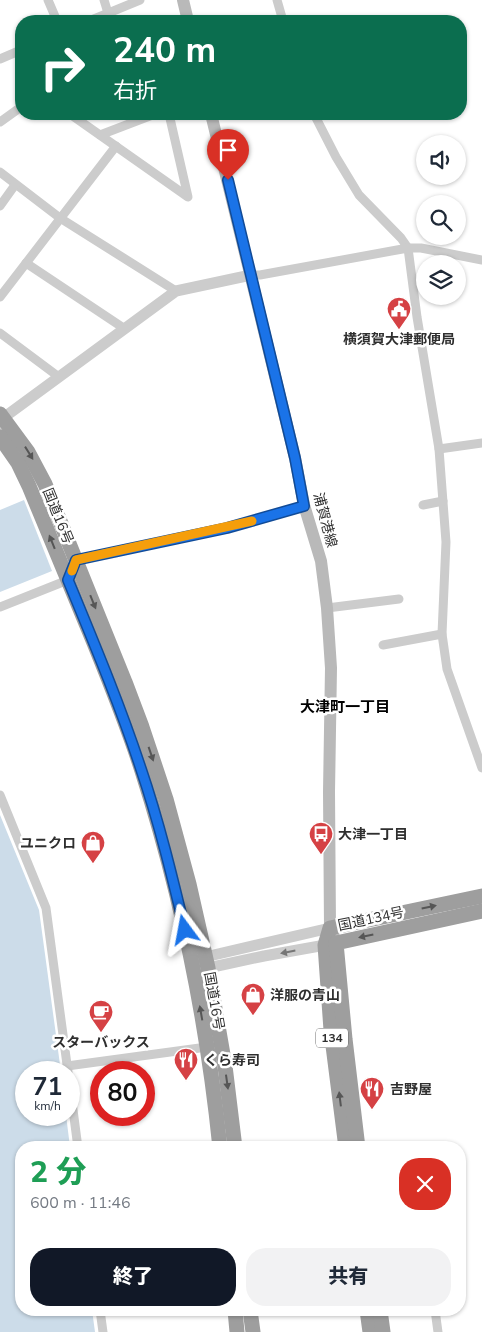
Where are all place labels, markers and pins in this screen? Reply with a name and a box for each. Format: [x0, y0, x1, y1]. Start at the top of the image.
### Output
pin [207, 129, 249, 180]
public building icon: 横須賀大津郵便局 [386, 296, 412, 330]
place label: 横須賀大津郵便局 [343, 330, 455, 349]
bus stop icon: 大津一丁目 [308, 821, 334, 855]
place label: 大津一丁目 [338, 825, 408, 844]
shop icon: ユニクロ [80, 830, 106, 864]
place label: ユニクロ [20, 834, 76, 853]
shop icon: 洋服の青山 [240, 982, 266, 1016]
place label: 洋服の青山 [270, 986, 340, 1005]
cafe icon: スターバックス [88, 999, 114, 1033]
place label: スターバックス [52, 1033, 150, 1052]
restaurant icon: くら寿司 [173, 1047, 199, 1081]
place label: くら寿司 [204, 1051, 260, 1070]
restaurant icon: 吉野屋 [359, 1076, 385, 1110]
place label: 吉野屋 [390, 1080, 432, 1099]

